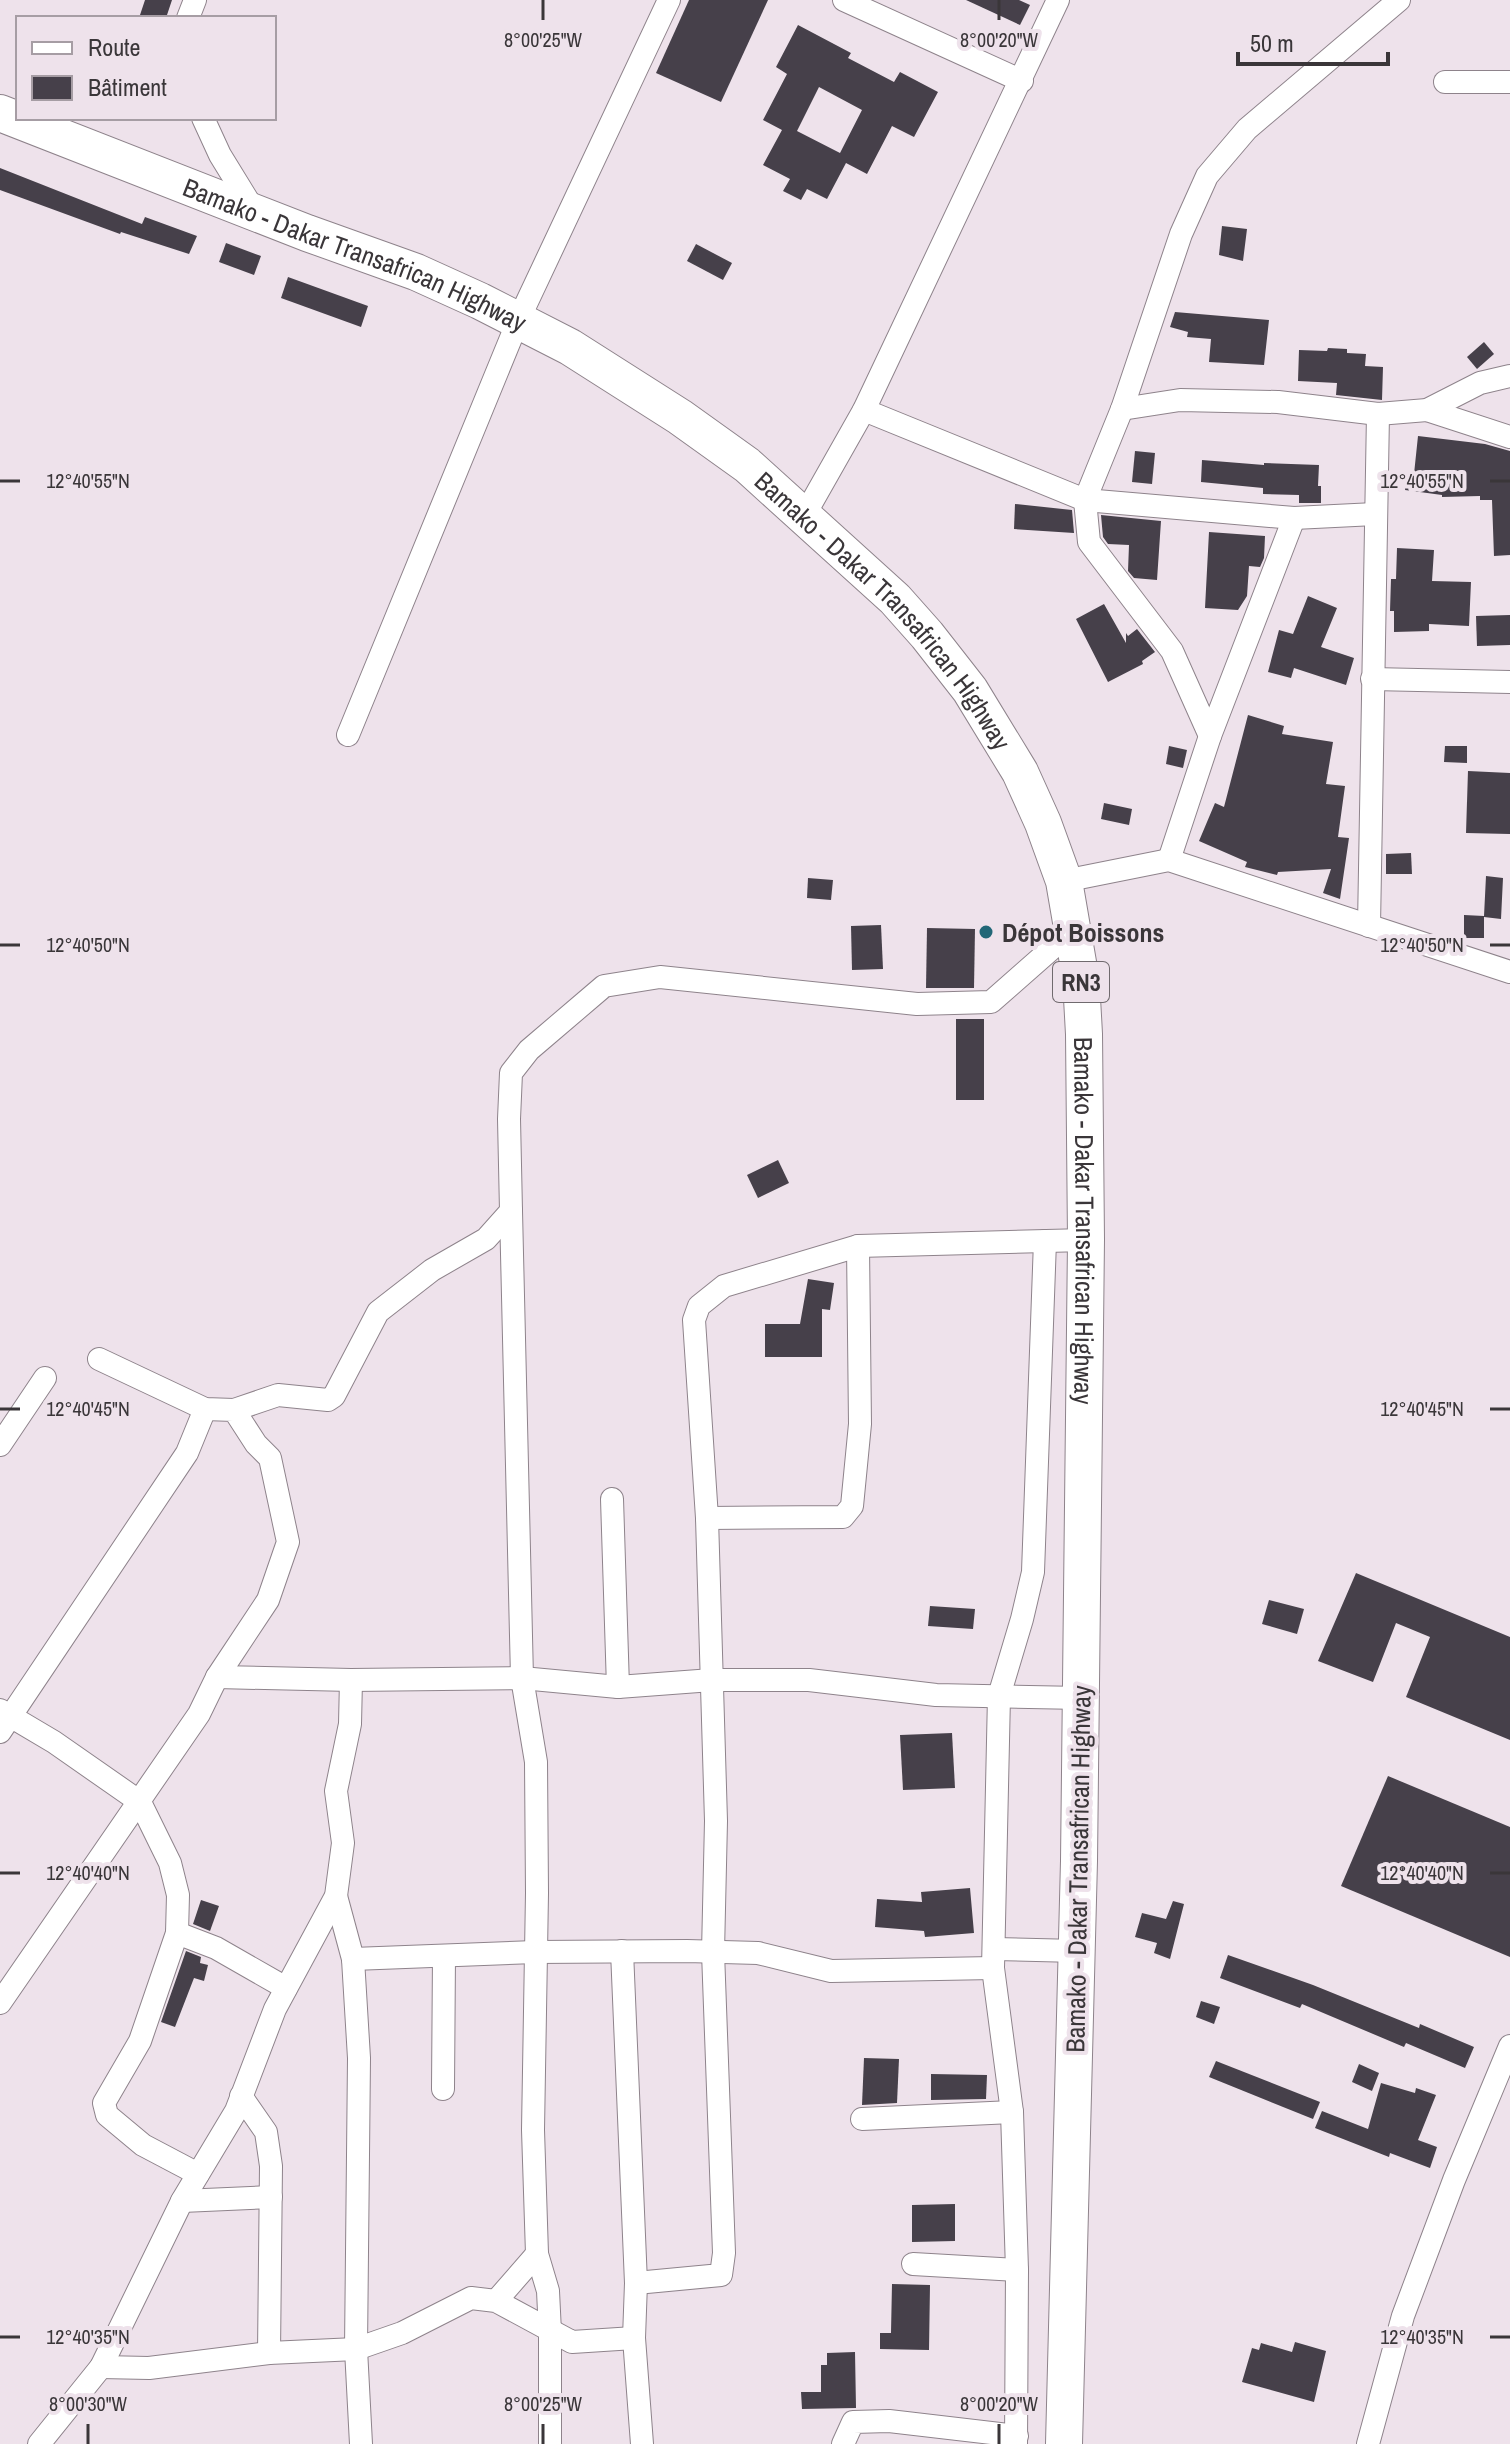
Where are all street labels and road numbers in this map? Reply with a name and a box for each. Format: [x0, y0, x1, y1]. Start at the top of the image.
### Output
street label: Bamako - Dakar Transafrican Highway [178, 169, 533, 340]
street label: Bamako - Dakar Transafrican Highway [748, 463, 1020, 756]
road number: RN3 [1053, 962, 1109, 1002]
street label: Bamako - Dakar Transafrican Highway [1067, 1037, 1104, 1405]
street label: Bamako - Dakar Transafrican Highway [1057, 1685, 1099, 2053]

